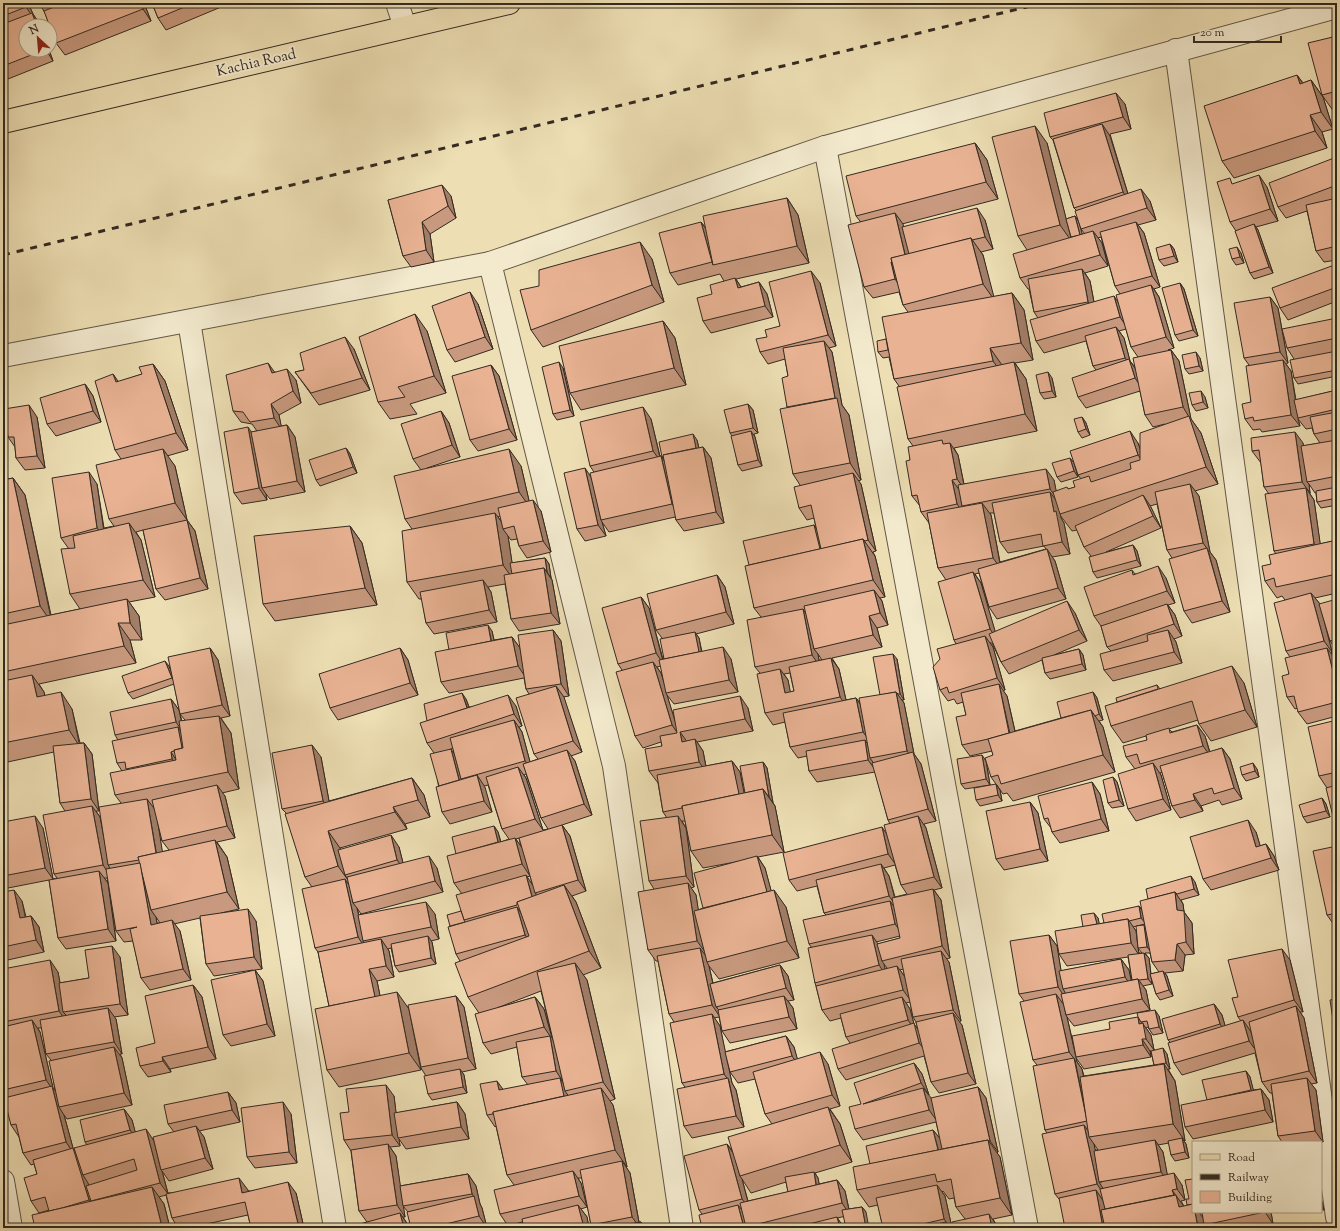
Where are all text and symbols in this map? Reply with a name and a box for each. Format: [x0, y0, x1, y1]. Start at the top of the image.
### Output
north arrow [18, 18, 58, 58]
scale bar [1194, 18, 1281, 44]
text: N [26, 21, 42, 39]
text: 20 m [1200, 24, 1225, 42]
street label: Kachia Road [214, 44, 299, 83]
legend [1192, 1141, 1322, 1213]
text: Road [1228, 1149, 1255, 1167]
text: Railway [1228, 1169, 1269, 1187]
text: Building [1228, 1189, 1272, 1207]

